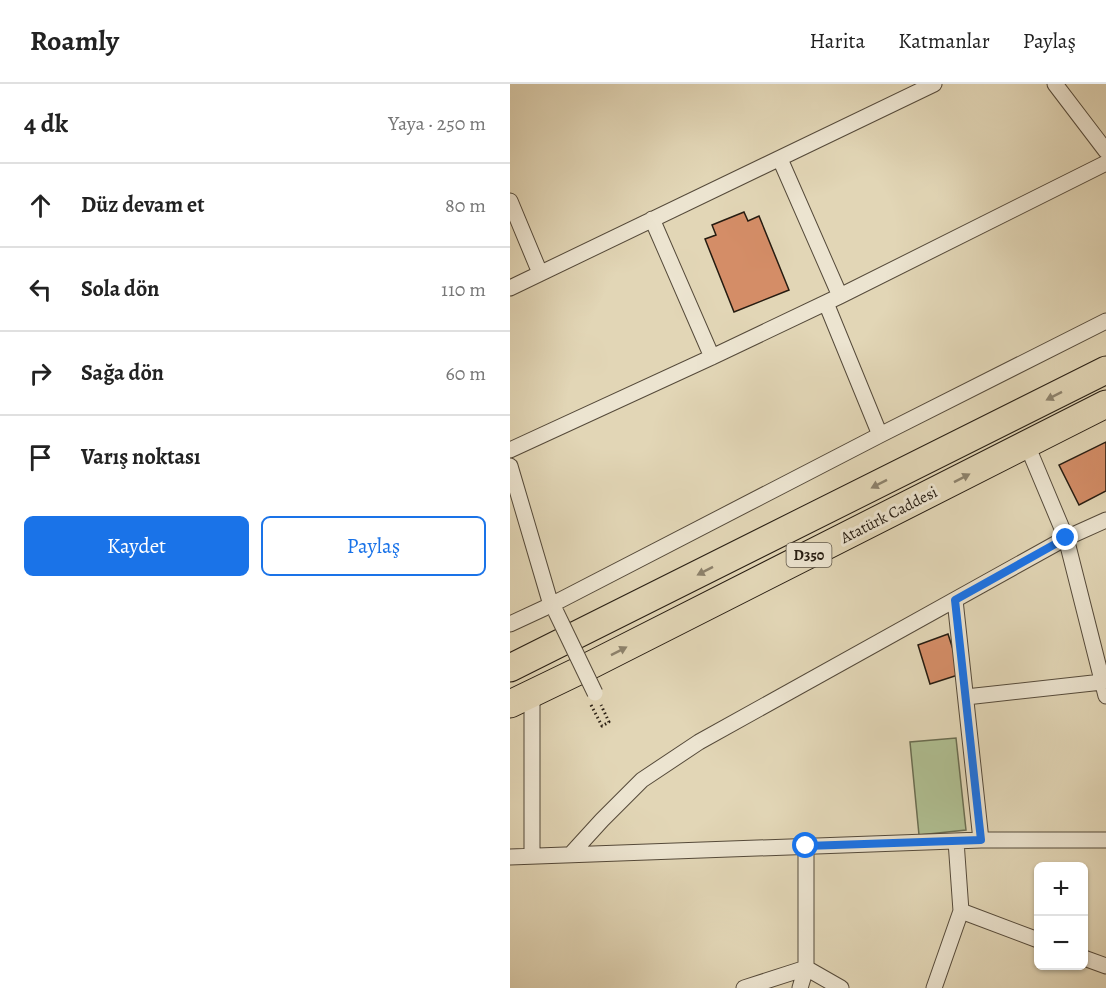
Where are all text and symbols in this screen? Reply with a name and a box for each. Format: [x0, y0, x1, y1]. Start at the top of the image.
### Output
text: Roamly [30, 22, 119, 60]
text: Harita [809, 27, 865, 55]
text: Katmanlar [898, 27, 990, 55]
text: Paylaş [1023, 27, 1076, 55]
text: 4 dk [24, 106, 68, 141]
text: Yaya · 250 m [388, 110, 486, 137]
icon: ahead [24, 189, 57, 222]
text: Düz devam et [81, 190, 204, 220]
text: 80 m [445, 192, 486, 219]
icon: left [24, 273, 57, 306]
text: Sola dön [81, 274, 159, 304]
text: 110 m [441, 276, 486, 303]
icon: right [24, 357, 57, 390]
text: Sağa dön [81, 358, 164, 388]
text: 60 m [446, 360, 486, 387]
one-way arrow [1045, 392, 1062, 401]
icon: arrive [24, 441, 57, 474]
text: Varış noktası [81, 442, 200, 472]
one-way arrow [954, 473, 971, 483]
one-way arrow [871, 479, 888, 489]
street label: Atatürk Caddesi [836, 481, 941, 549]
button: Kaydet [24, 516, 249, 576]
button: Paylaş [261, 516, 486, 576]
route end [1052, 524, 1078, 550]
road number: D350 [786, 543, 832, 567]
one-way arrow [696, 566, 713, 576]
one-way arrow [610, 646, 628, 656]
route start [792, 832, 818, 858]
map controls [1034, 862, 1088, 970]
button: + [1034, 862, 1088, 916]
button: − [1034, 916, 1088, 970]

